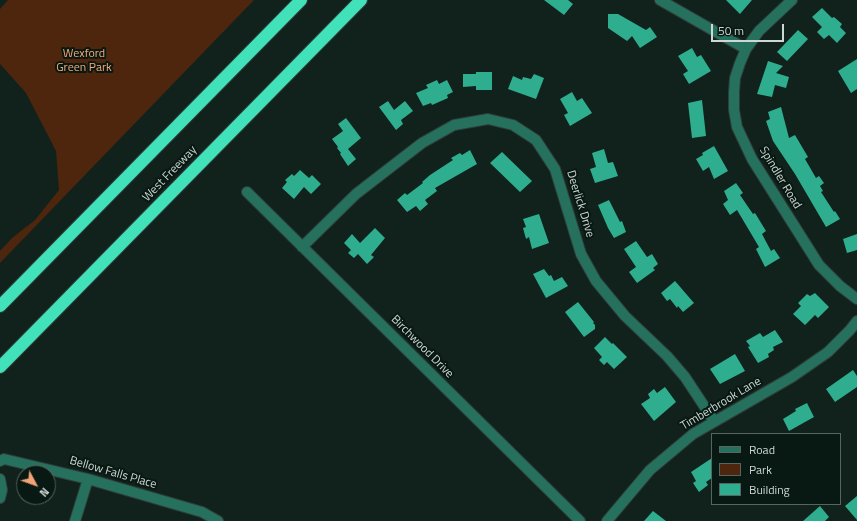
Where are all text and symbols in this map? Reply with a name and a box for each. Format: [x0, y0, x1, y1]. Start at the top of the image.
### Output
scale bar [713, 16, 786, 42]
text: 50 m [718, 21, 744, 40]
park label: Wexford Green Park [56, 47, 112, 75]
street label: West Freeway [140, 143, 200, 205]
street label: Spindler Road [756, 144, 804, 212]
street label: Deerlick Drive [563, 169, 597, 239]
street label: Birchwood Drive [388, 313, 456, 381]
street label: Timberbrook Lane [678, 374, 764, 434]
legend [711, 433, 841, 505]
text: Road [749, 440, 775, 459]
street label: Bellow Falls Place [68, 454, 158, 492]
text: Park [749, 460, 772, 479]
north arrow [16, 465, 56, 505]
text: Building [749, 480, 790, 499]
text: N [36, 484, 53, 500]

